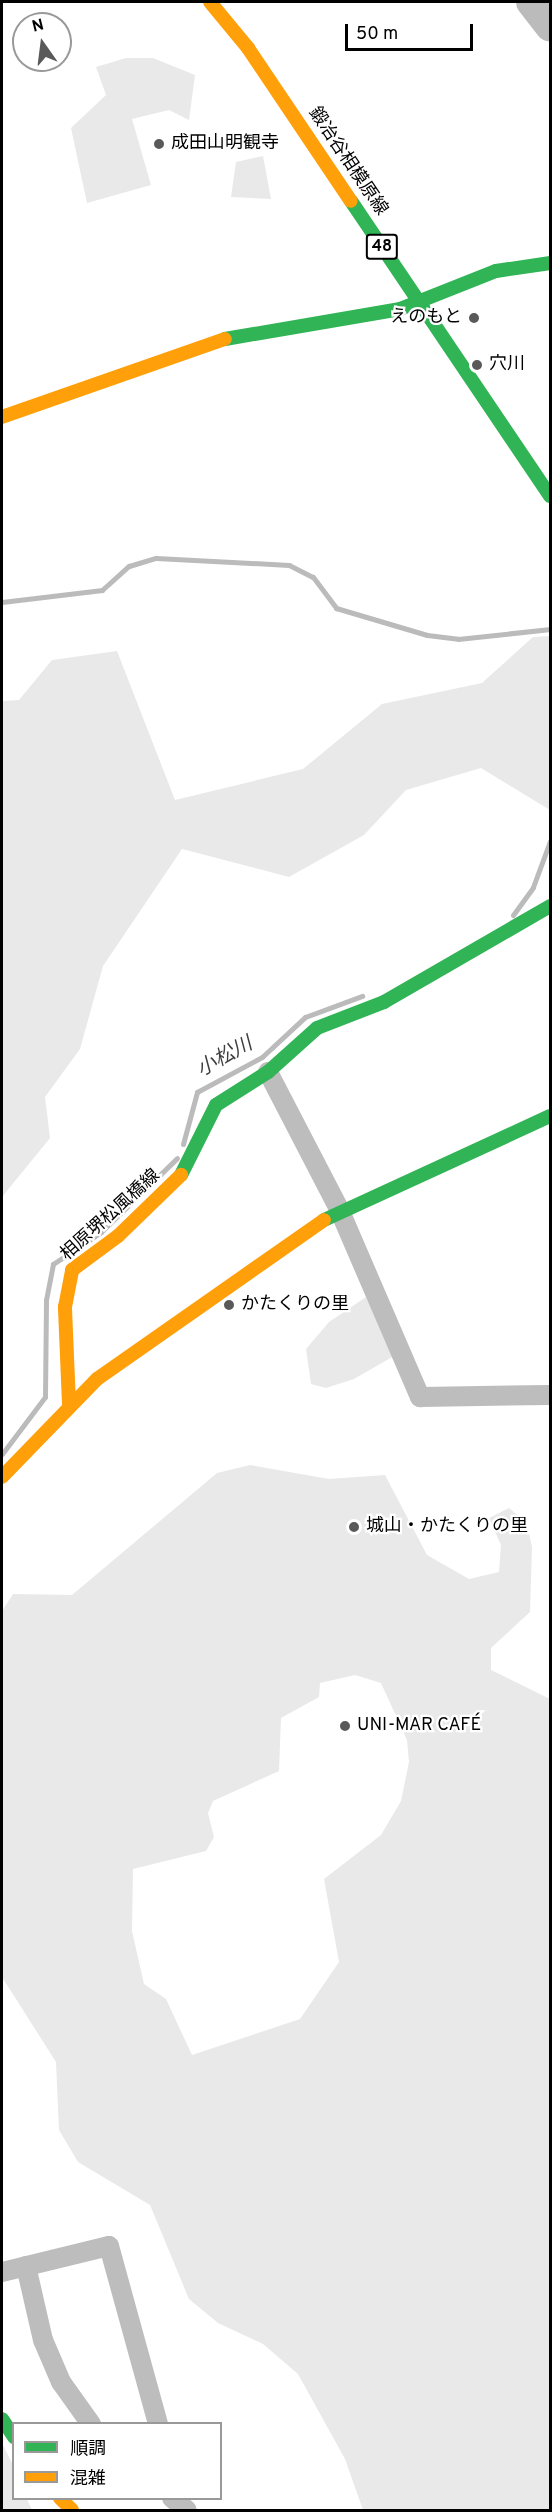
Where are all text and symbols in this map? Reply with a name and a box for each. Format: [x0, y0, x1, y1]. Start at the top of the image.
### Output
north arrow [12, 12, 72, 72]
scale bar [348, 12, 476, 50]
text: N [30, 15, 46, 38]
text: 50 m [356, 23, 398, 46]
street label: 鍛冶谷相模原線 [303, 104, 391, 220]
place label: 成田山明観寺 [171, 133, 279, 155]
marker: 成田山明観寺 [152, 137, 166, 151]
road number: 48 [366, 234, 398, 260]
place label: えのもと [390, 307, 462, 329]
marker: えのもと [467, 311, 481, 325]
place label: 穴川 [489, 354, 525, 376]
marker: 穴川 [470, 358, 484, 372]
water label: 小松川 [193, 1033, 257, 1083]
street label: 相原堺松風橋線 [57, 1166, 165, 1266]
place label: かたくりの里 [241, 1294, 349, 1316]
marker: かたくりの里 [222, 1298, 236, 1312]
place label: 城山・かたくりの里 [366, 1516, 528, 1538]
marker: 城山・かたくりの里 [347, 1520, 361, 1534]
place label: UNI-MAR CAFÉ [357, 1715, 481, 1737]
marker: UNI-MAR CAFÉ [338, 1719, 352, 1733]
legend [12, 2422, 222, 2500]
text: 順調 [70, 2438, 106, 2461]
text: 混雑 [70, 2468, 106, 2491]

